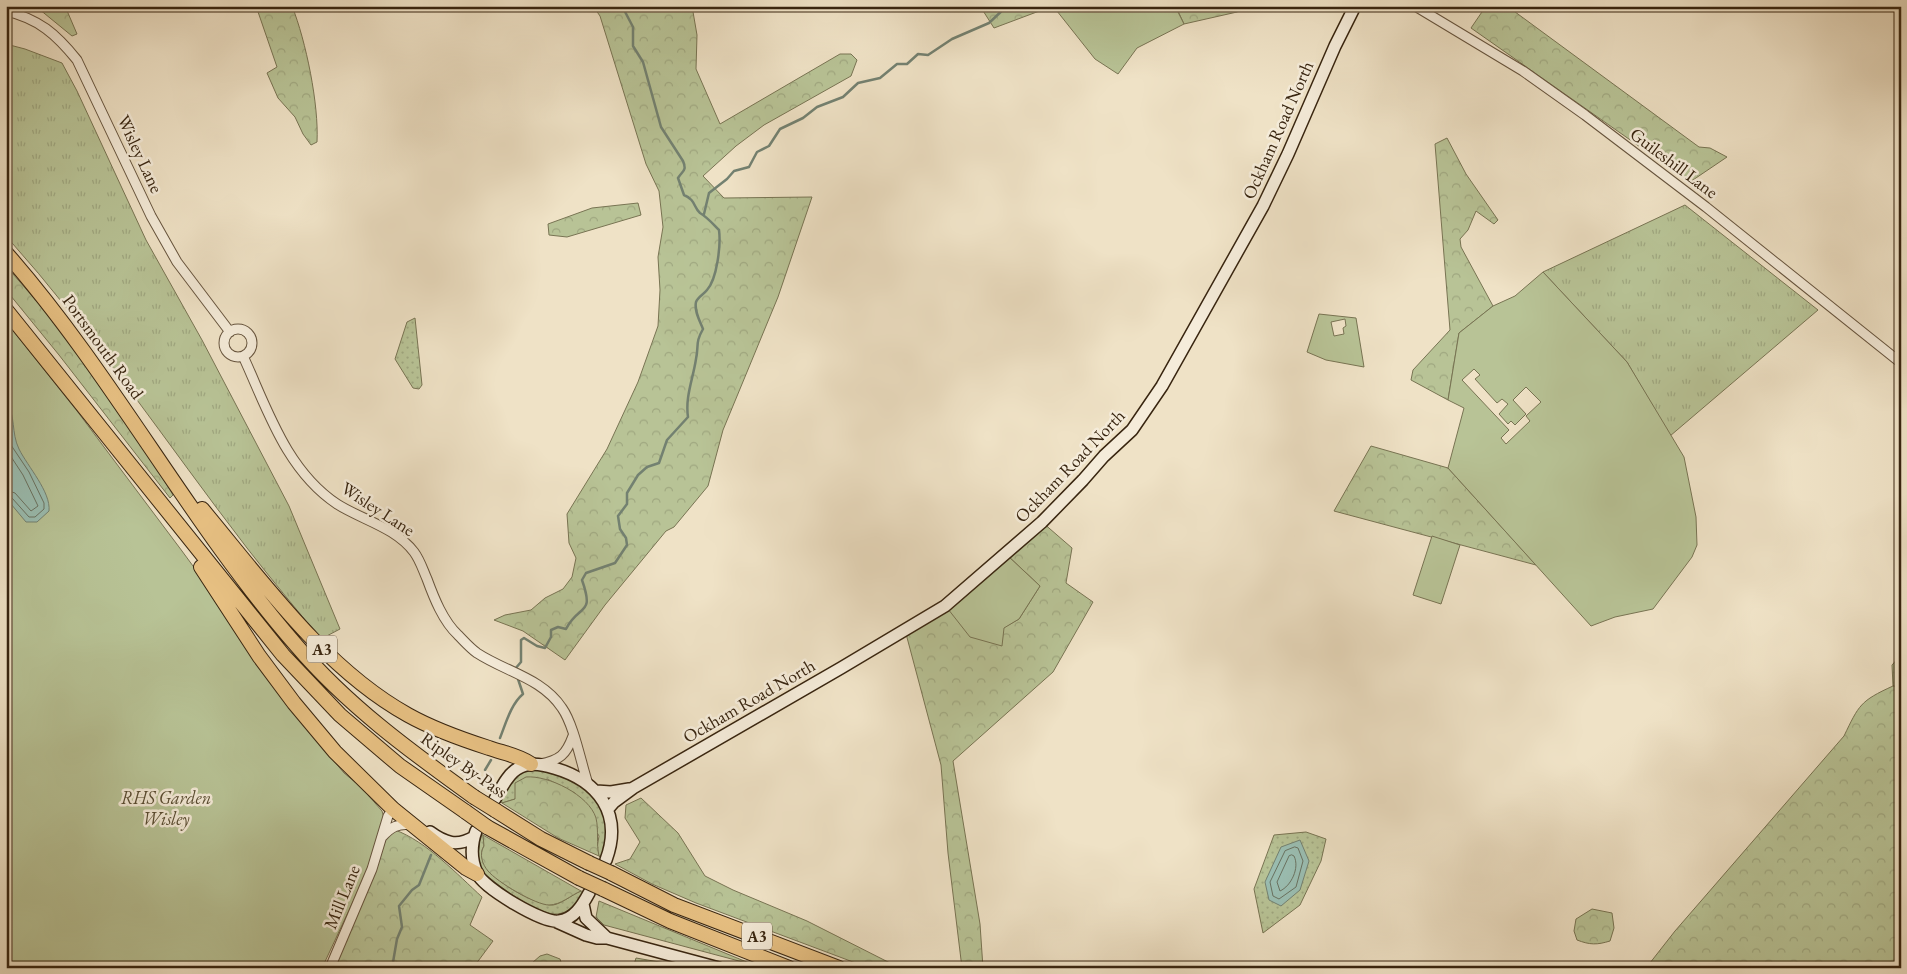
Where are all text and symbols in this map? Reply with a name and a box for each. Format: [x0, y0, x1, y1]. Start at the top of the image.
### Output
street label: Ockham Road North [1237, 57, 1318, 203]
street label: Wisley Lane [112, 111, 169, 196]
street label: Guileshill Lane [1626, 122, 1723, 203]
street label: Portsmouth Road [58, 290, 150, 404]
street label: Ockham Road North [1010, 404, 1130, 527]
street label: Wisley Lane [337, 476, 420, 541]
road number: A3 [307, 636, 337, 662]
street label: Ockham Road North [679, 653, 819, 748]
street label: Ripley By-Pass [417, 726, 512, 803]
park label: RHS Garden Wisley [121, 786, 211, 831]
street label: Mill Lane [318, 861, 365, 932]
road number: A3 [742, 922, 772, 949]

